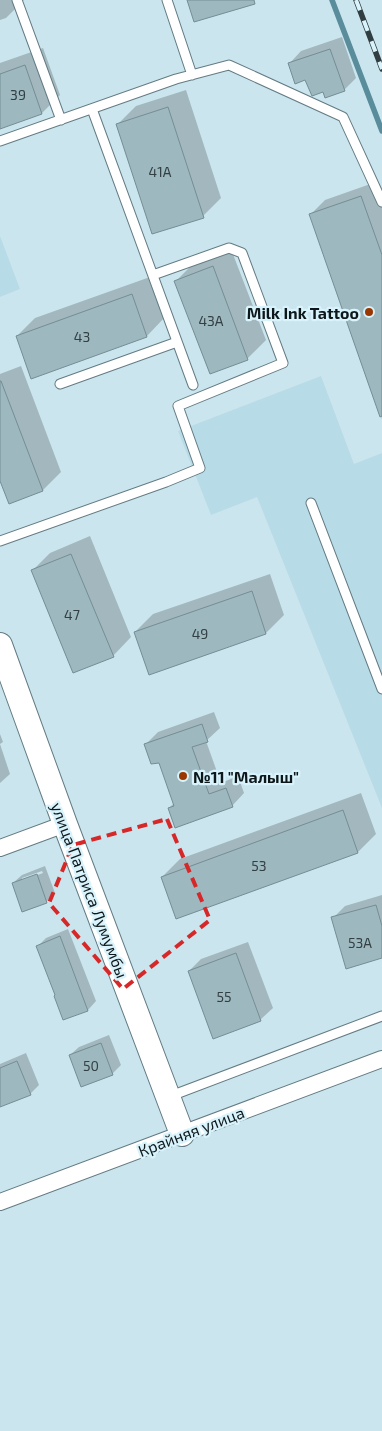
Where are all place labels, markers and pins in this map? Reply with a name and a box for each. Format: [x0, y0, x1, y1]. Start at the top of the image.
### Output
place label: Milk Ink Tattoo [247, 303, 359, 322]
marker: Milk Ink Tattoo [363, 306, 375, 318]
place label: №11 "Малыш" [193, 767, 299, 786]
marker: №11 "Малыш" [177, 770, 189, 782]

